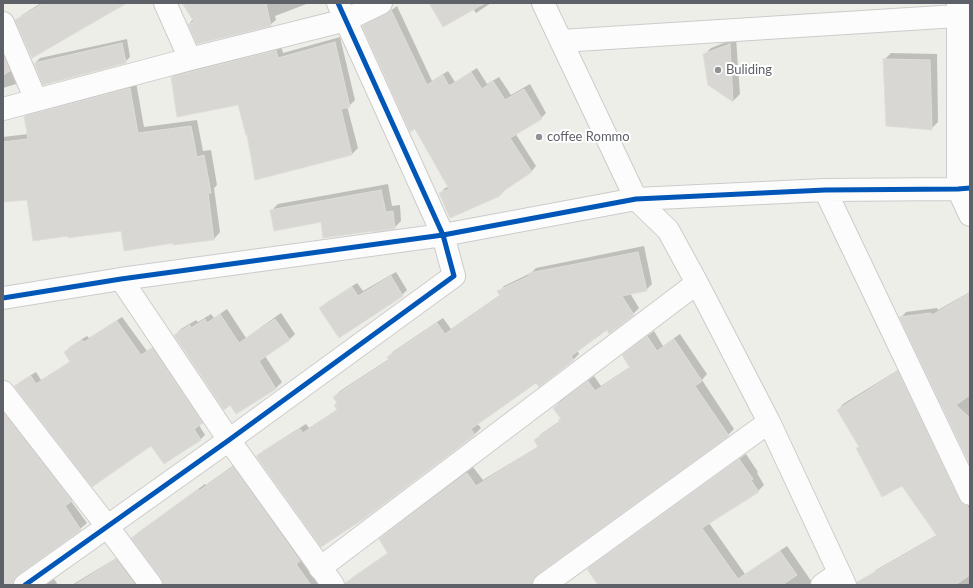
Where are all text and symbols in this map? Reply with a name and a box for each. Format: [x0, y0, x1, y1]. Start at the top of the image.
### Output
place label: Buliding [726, 62, 772, 78]
marker: Buliding [713, 65, 723, 75]
place label: coffee Rommo [547, 129, 630, 145]
marker: coffee Rommo [534, 132, 544, 142]

